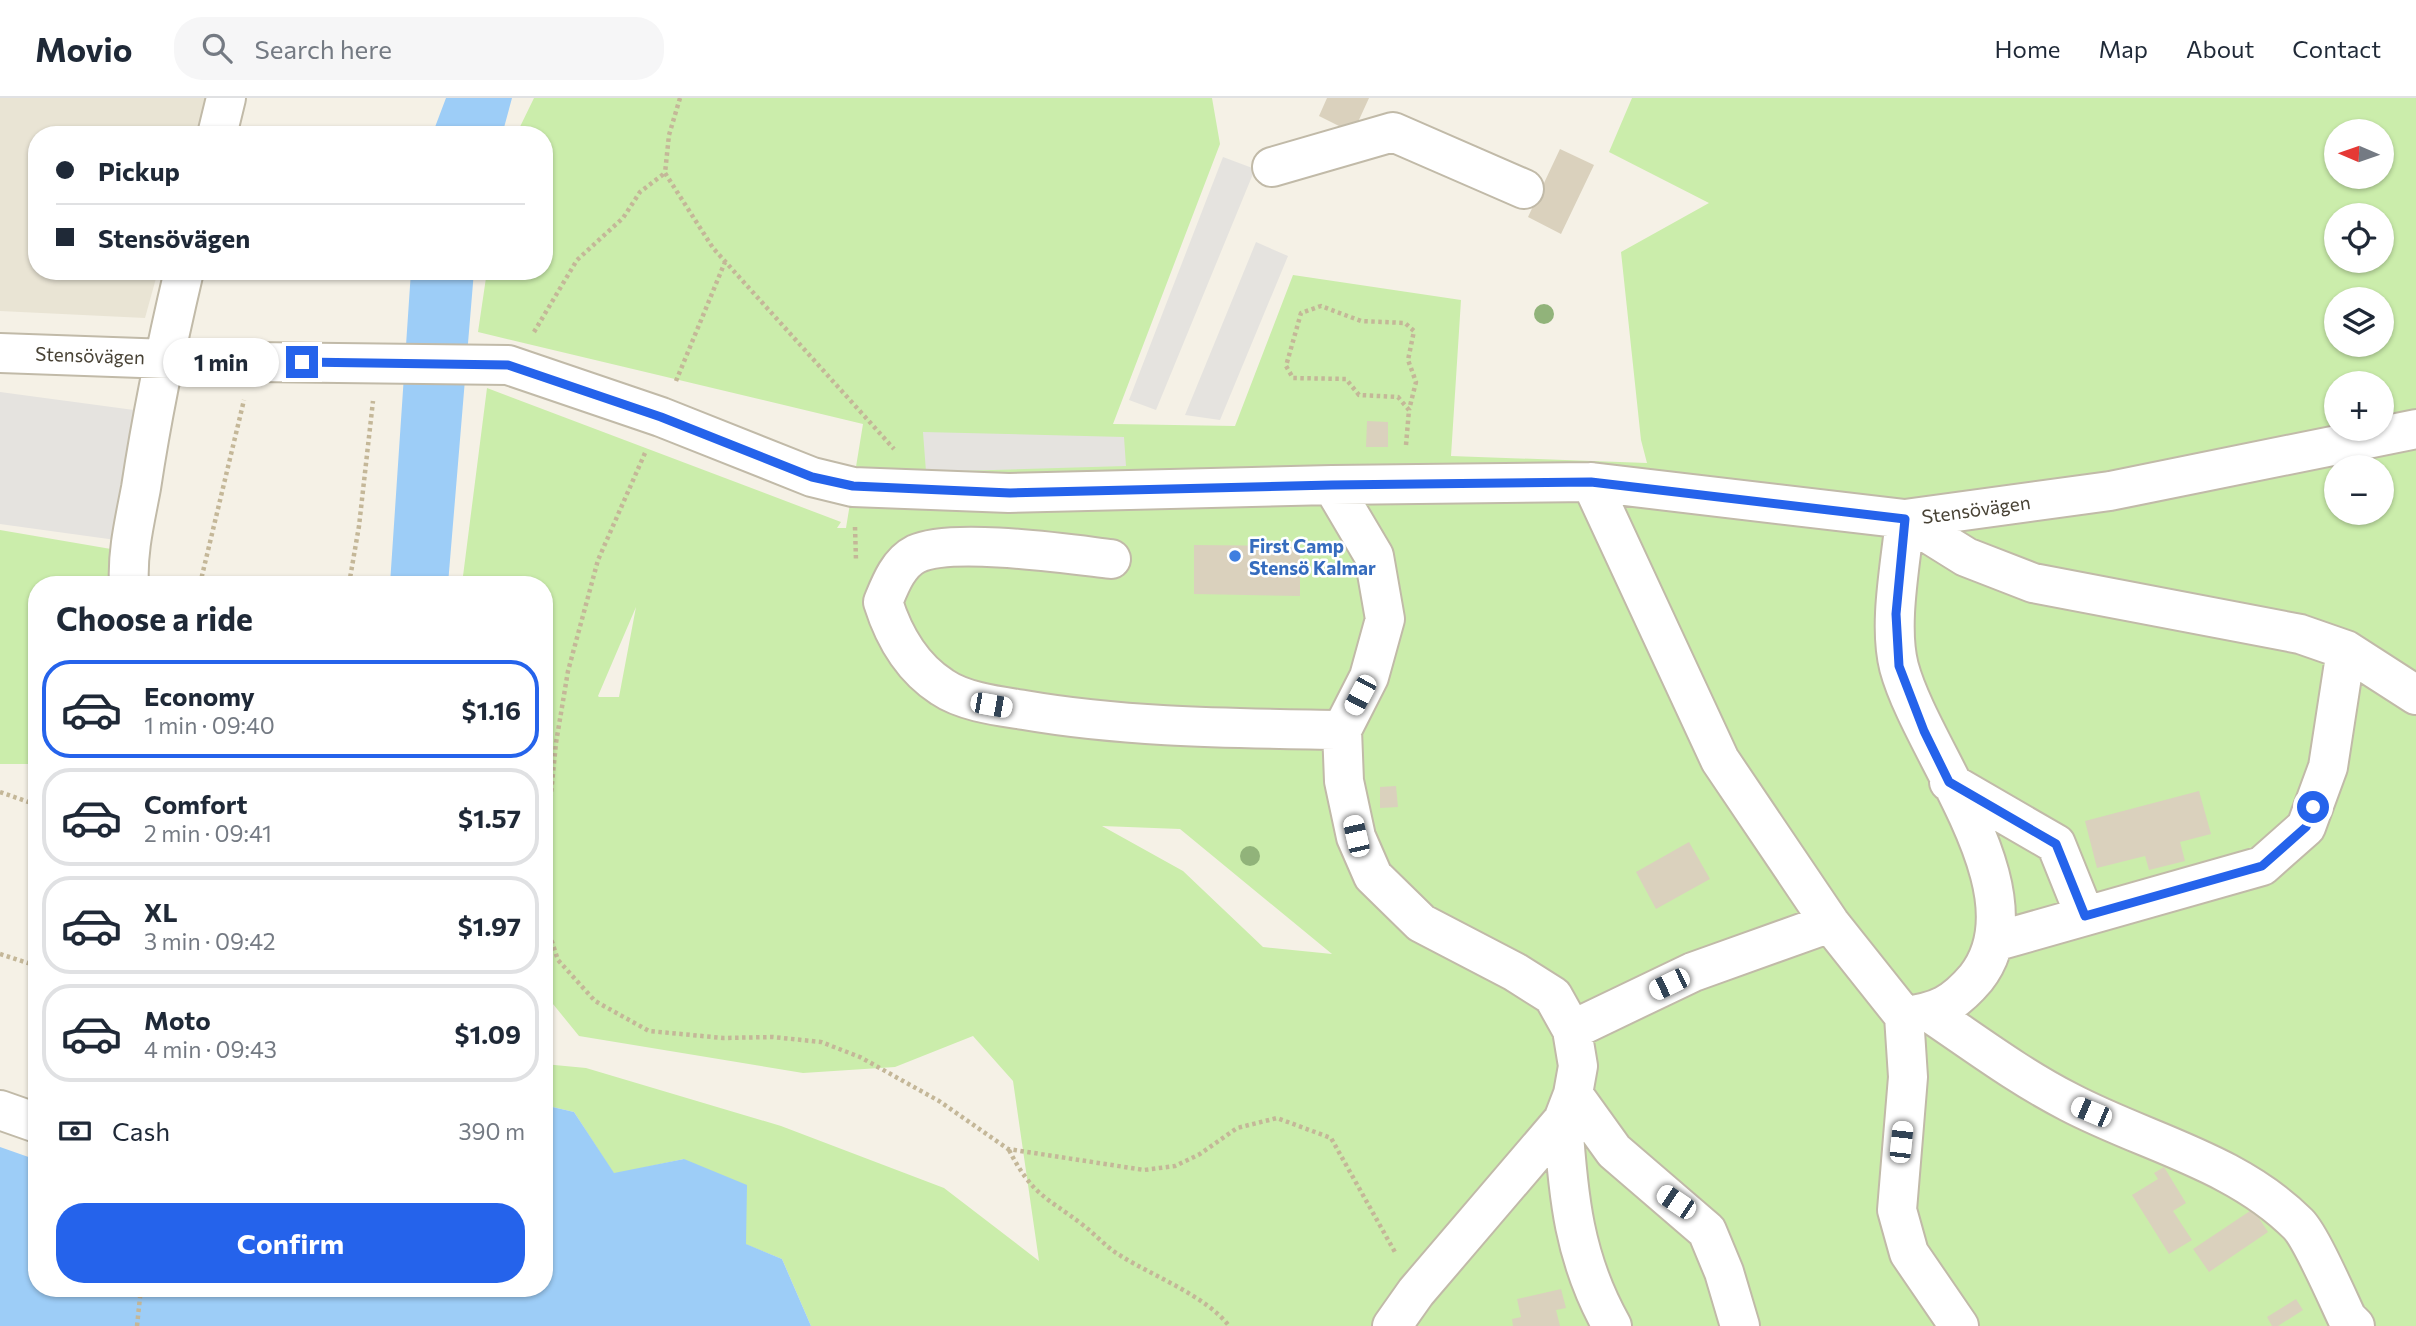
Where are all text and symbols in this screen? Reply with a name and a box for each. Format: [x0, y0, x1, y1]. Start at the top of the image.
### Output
search box [174, 17, 664, 80]
text: Movio [35, 28, 132, 69]
icon: search [198, 29, 236, 67]
text: Search here [254, 33, 392, 64]
text: Home [1995, 34, 2061, 63]
text: Map [2099, 34, 2148, 63]
text: About [2186, 34, 2254, 63]
text: Contact [2292, 34, 2381, 63]
north arrow [2324, 119, 2394, 189]
map controls [2324, 119, 2394, 525]
text: Pickup [98, 155, 180, 186]
button: locate [2324, 203, 2394, 273]
text: Stensövägen [98, 222, 250, 253]
button: layers [2324, 287, 2394, 357]
callout: 1 min [162, 338, 278, 386]
street label: Stensövägen [35, 342, 145, 368]
route end [286, 346, 318, 378]
text: 1 min [194, 348, 248, 376]
button: + [2324, 371, 2394, 441]
button: − [2324, 455, 2394, 525]
street label: Stensövägen [1920, 490, 2032, 528]
place label: First Camp Stensö Kalmar [1249, 534, 1376, 579]
marker: First Camp Stensö Kalmar [1227, 548, 1243, 564]
text: Choose a ride [56, 598, 253, 638]
car [1341, 672, 1380, 718]
icon: car [60, 678, 123, 741]
text: Economy [144, 680, 255, 711]
car [969, 691, 1014, 719]
text: $1.16 [462, 694, 521, 725]
text: 1 min · 09:40 [144, 711, 275, 739]
icon: car [60, 786, 123, 849]
text: Comfort [144, 788, 247, 819]
route start [2297, 791, 2329, 823]
text: $1.57 [458, 802, 521, 833]
car [1342, 813, 1371, 859]
text: 2 min · 09:41 [144, 819, 272, 847]
icon: car [60, 894, 123, 957]
text: XL [144, 896, 178, 927]
text: $1.97 [458, 910, 521, 941]
text: 3 min · 09:42 [144, 927, 276, 955]
car [1646, 965, 1693, 1003]
icon: car [60, 1002, 123, 1065]
text: Moto [144, 1004, 211, 1035]
text: $1.09 [454, 1018, 521, 1049]
text: 4 min · 09:43 [144, 1035, 277, 1063]
car [2068, 1094, 2115, 1130]
icon: cash [56, 1112, 94, 1150]
text: Cash [112, 1115, 170, 1146]
text: 390 m [458, 1117, 525, 1145]
car [1889, 1120, 1914, 1164]
car [1653, 1182, 1700, 1222]
button: Confirm [56, 1203, 525, 1283]

